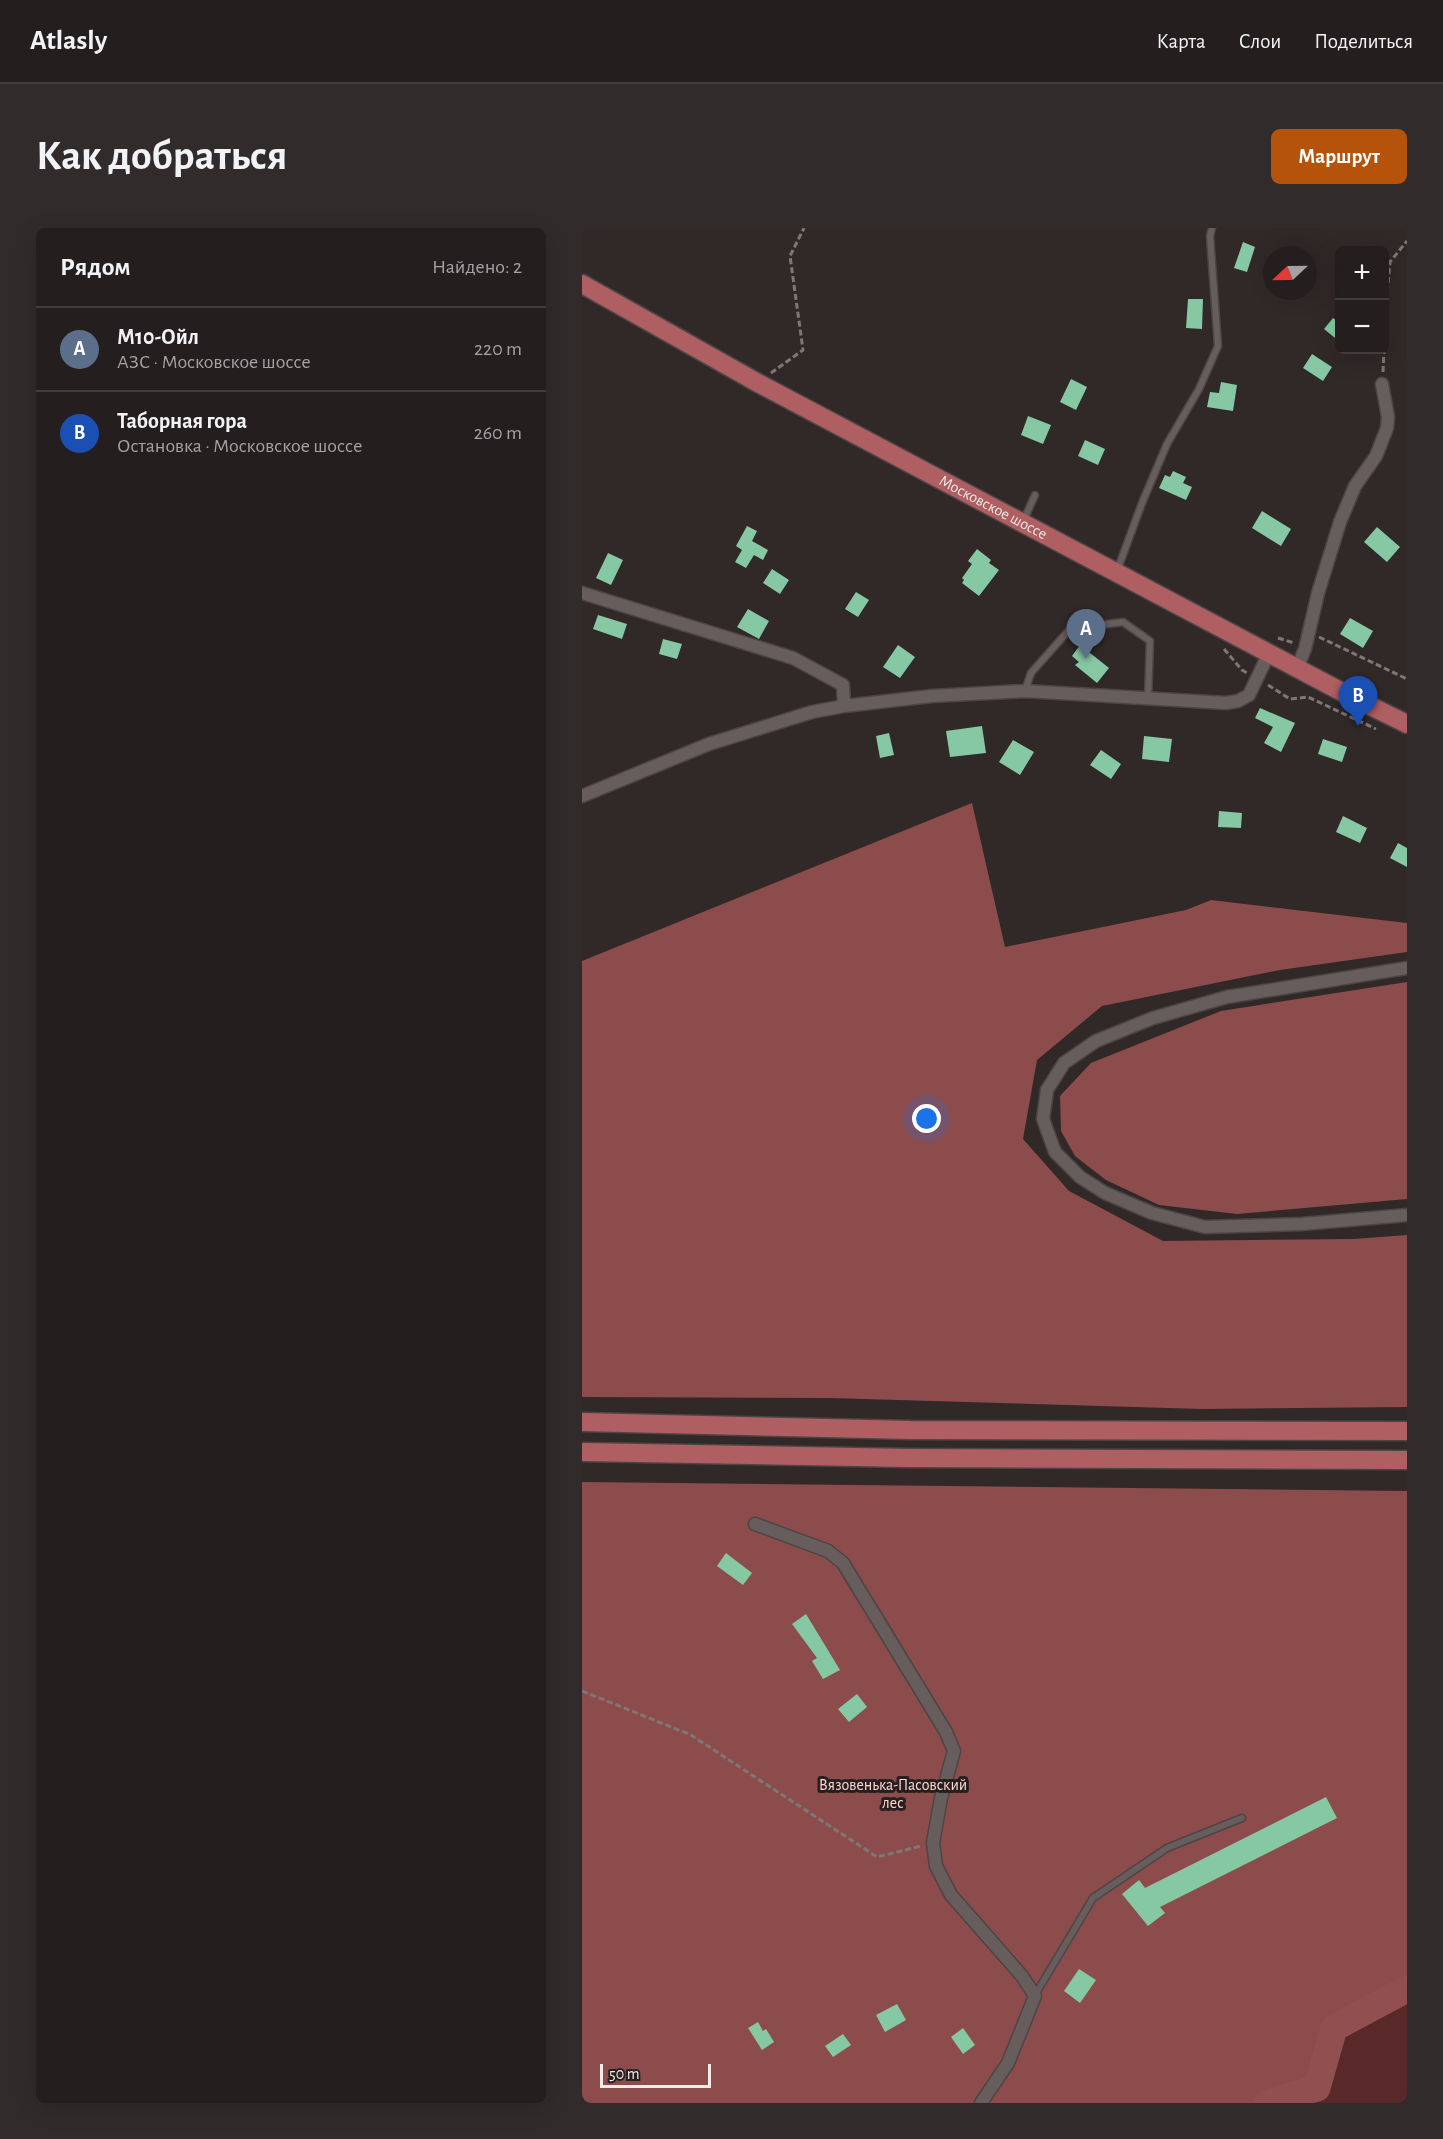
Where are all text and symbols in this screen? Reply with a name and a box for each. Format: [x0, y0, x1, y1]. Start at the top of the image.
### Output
text: Atlasly [30, 27, 107, 55]
text: Карта [1156, 31, 1206, 52]
text: Слои [1239, 31, 1281, 52]
text: Поделиться [1314, 31, 1413, 52]
button: Маршрут [1271, 129, 1407, 184]
text: Как добраться [36, 135, 287, 177]
north arrow [1263, 246, 1317, 300]
map controls [1335, 246, 1389, 354]
button: + [1335, 246, 1389, 300]
text: Рядом [60, 254, 131, 280]
text: Найдено: 2 [432, 257, 522, 277]
button: − [1335, 300, 1389, 354]
text: М10-Ойл [117, 326, 199, 348]
text: A [74, 339, 86, 359]
text: 220 m [474, 339, 522, 359]
text: АЗС · Московское шоссе [117, 352, 311, 372]
text: Таборная гора [117, 410, 247, 432]
text: B [74, 423, 85, 443]
text: 260 m [474, 423, 522, 443]
text: Остановка · Московское шоссе [117, 436, 362, 456]
street label: Московское шоссе [937, 472, 1050, 542]
pin: A [1066, 610, 1106, 659]
pin: B [1338, 676, 1378, 726]
your location [912, 1104, 941, 1133]
park label: Вязовенька-Пасовский лес [819, 1777, 967, 1811]
scale bar [600, 2061, 711, 2088]
text: 50 m [609, 2066, 640, 2082]

